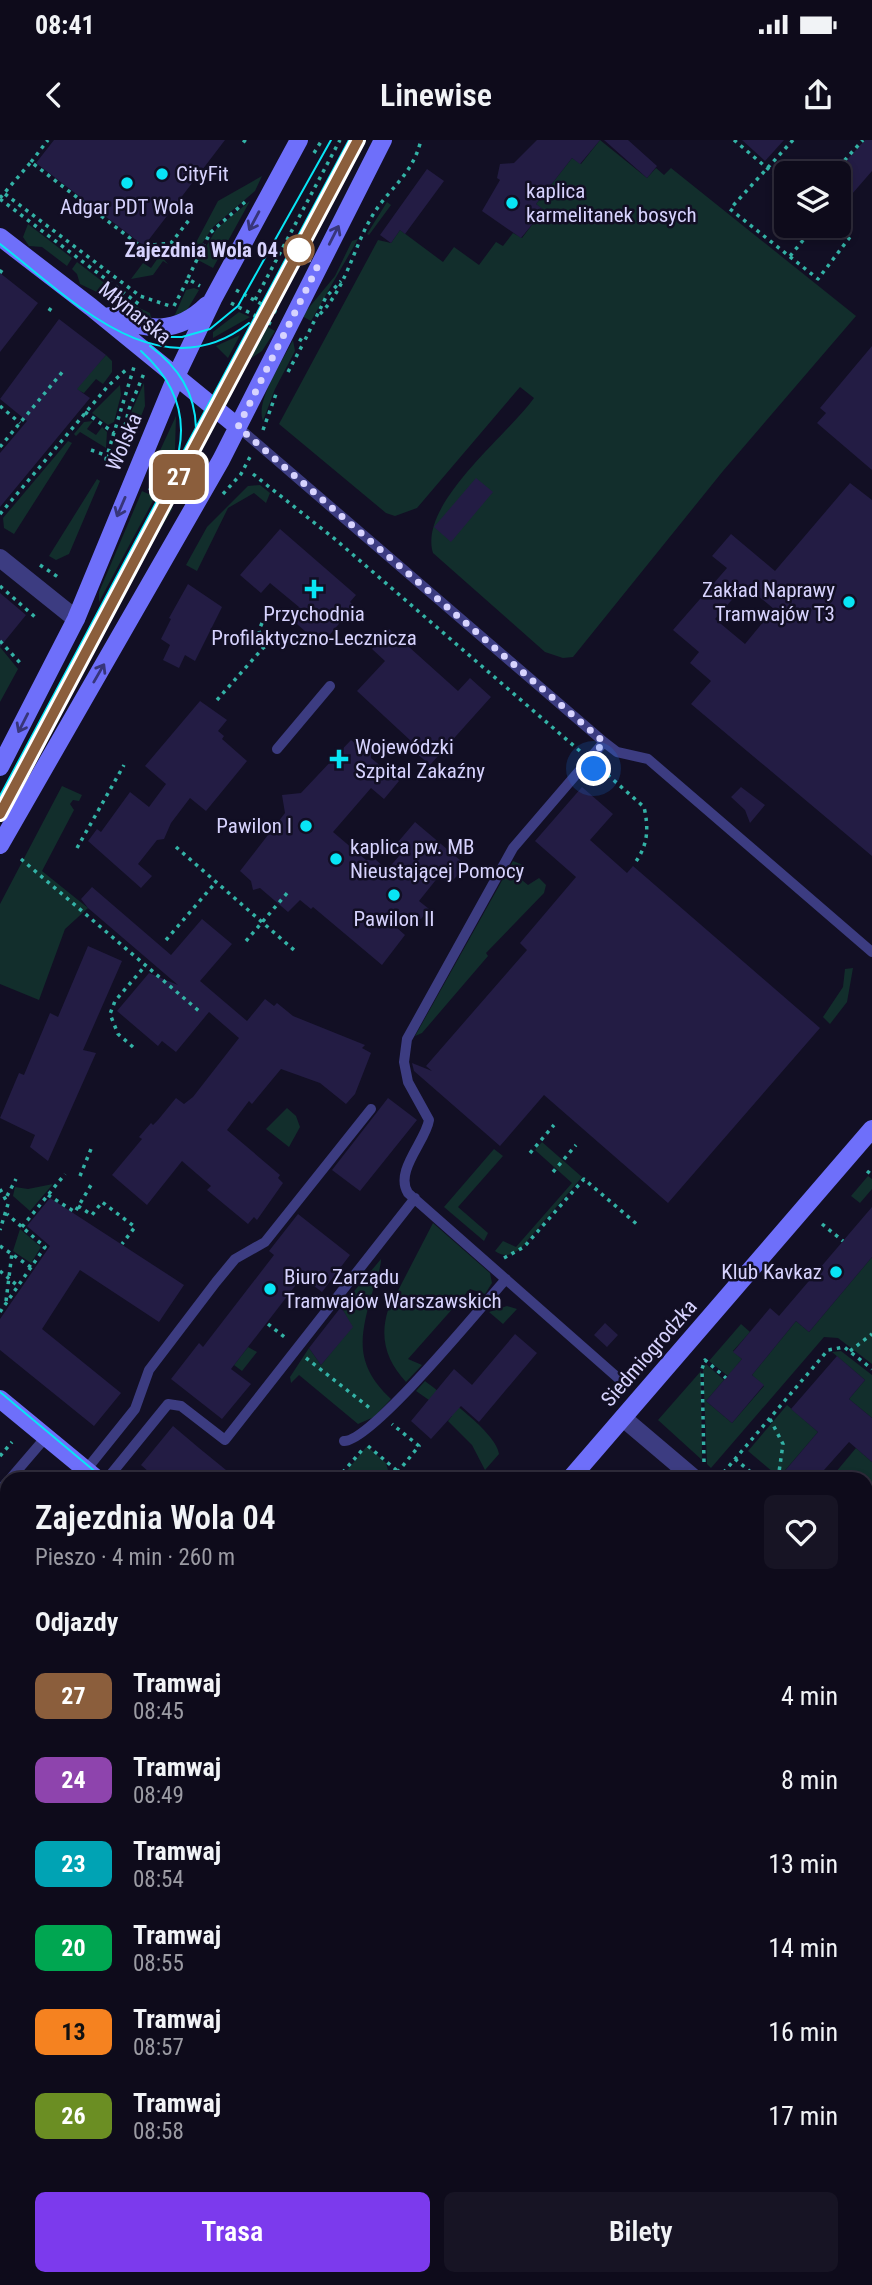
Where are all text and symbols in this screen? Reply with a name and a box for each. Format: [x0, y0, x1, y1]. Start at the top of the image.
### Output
text: 08:41 [35, 10, 95, 40]
icon: back [35, 76, 73, 114]
text: Linewise [380, 76, 492, 114]
icon: share [799, 76, 837, 114]
map controls [774, 161, 851, 238]
button: layers [774, 161, 851, 238]
place label: CityFit [176, 162, 229, 186]
marker: CityFit [154, 166, 170, 182]
marker: Adgar PDT Wola [119, 175, 135, 191]
place label: kaplica karmelitanek bosych [526, 179, 697, 227]
place label: Adgar PDT Wola [60, 195, 194, 219]
marker: kaplica karmelitanek bosych [504, 195, 520, 211]
one-way arrow [247, 210, 260, 231]
one-way arrow [328, 225, 342, 246]
marker: Zajezdnia Wola 04 [284, 235, 314, 265]
place label: Zajezdnia Wola 04 [125, 238, 278, 262]
street label: Młynarska [94, 277, 176, 349]
street label: Wolska [101, 410, 147, 474]
line badge: 27 [148, 454, 210, 500]
text: 27 [167, 463, 191, 491]
one-way arrow [114, 496, 127, 518]
place label: Zakład Naprawy Tramwajów T3 [702, 578, 835, 626]
marker: Przychodnia Profilaktyczno-Lecznicza [304, 579, 324, 599]
marker: Zakład Naprawy Tramwajów T3 [841, 594, 857, 610]
place label: Przychodnia Profilaktyczno-Lecznicza [211, 602, 417, 650]
one-way arrow [93, 663, 106, 684]
one-way arrow [16, 713, 30, 733]
place label: Wojewódzki Szpital Zakaźny [355, 735, 485, 783]
marker: Wojewódzki Szpital Zakaźny [329, 749, 349, 769]
your location [576, 751, 611, 786]
place label: Pawilon I [216, 814, 292, 838]
marker: Pawilon I [298, 818, 314, 834]
place label: kaplica pw. MB Nieustającej Pomocy [350, 835, 525, 883]
marker: kaplica pw. MB Nieustającej Pomocy [328, 851, 344, 867]
marker: Pawilon II [386, 887, 402, 903]
place label: Pawilon II [354, 907, 434, 931]
place label: Klub Kavkaz [721, 1260, 822, 1284]
marker: Klub Kavkaz [828, 1264, 844, 1280]
place label: Biuro Zarządu Tramwajów Warszawskich [284, 1265, 502, 1313]
marker: Biuro Zarządu Tramwajów Warszawskich [262, 1281, 278, 1297]
street label: Siedmiogrodzka [596, 1295, 702, 1411]
button: heart [764, 1495, 838, 1569]
text: Zajezdnia Wola 04 [35, 1498, 276, 1537]
text: Pieszo · 4 min · 260 m [35, 1544, 235, 1571]
text: Odjazdy [35, 1607, 118, 1637]
text: Tramwaj [133, 1668, 221, 1698]
text: 4 min [781, 1681, 838, 1711]
text: 27 [61, 1682, 86, 1710]
text: 08:45 [133, 1698, 184, 1725]
text: Tramwaj [133, 1752, 221, 1782]
text: 8 min [781, 1765, 838, 1795]
text: 24 [61, 1766, 86, 1794]
text: 08:49 [133, 1782, 184, 1809]
text: Tramwaj [133, 1836, 221, 1866]
text: 13 min [768, 1849, 838, 1879]
text: 23 [61, 1850, 86, 1878]
text: 08:54 [133, 1866, 184, 1893]
text: Tramwaj [133, 1920, 221, 1950]
text: 14 min [768, 1933, 838, 1963]
text: 20 [61, 1934, 86, 1962]
text: 08:55 [133, 1950, 184, 1977]
text: Tramwaj [133, 2004, 221, 2034]
text: 16 min [768, 2017, 838, 2047]
text: 13 [61, 2018, 86, 2046]
text: 08:57 [133, 2034, 184, 2061]
text: Tramwaj [133, 2088, 221, 2118]
text: 17 min [768, 2101, 838, 2131]
text: 26 [61, 2102, 86, 2130]
text: 08:58 [133, 2118, 184, 2145]
button: Trasa [35, 2192, 430, 2272]
button: Bilety [444, 2192, 838, 2272]

